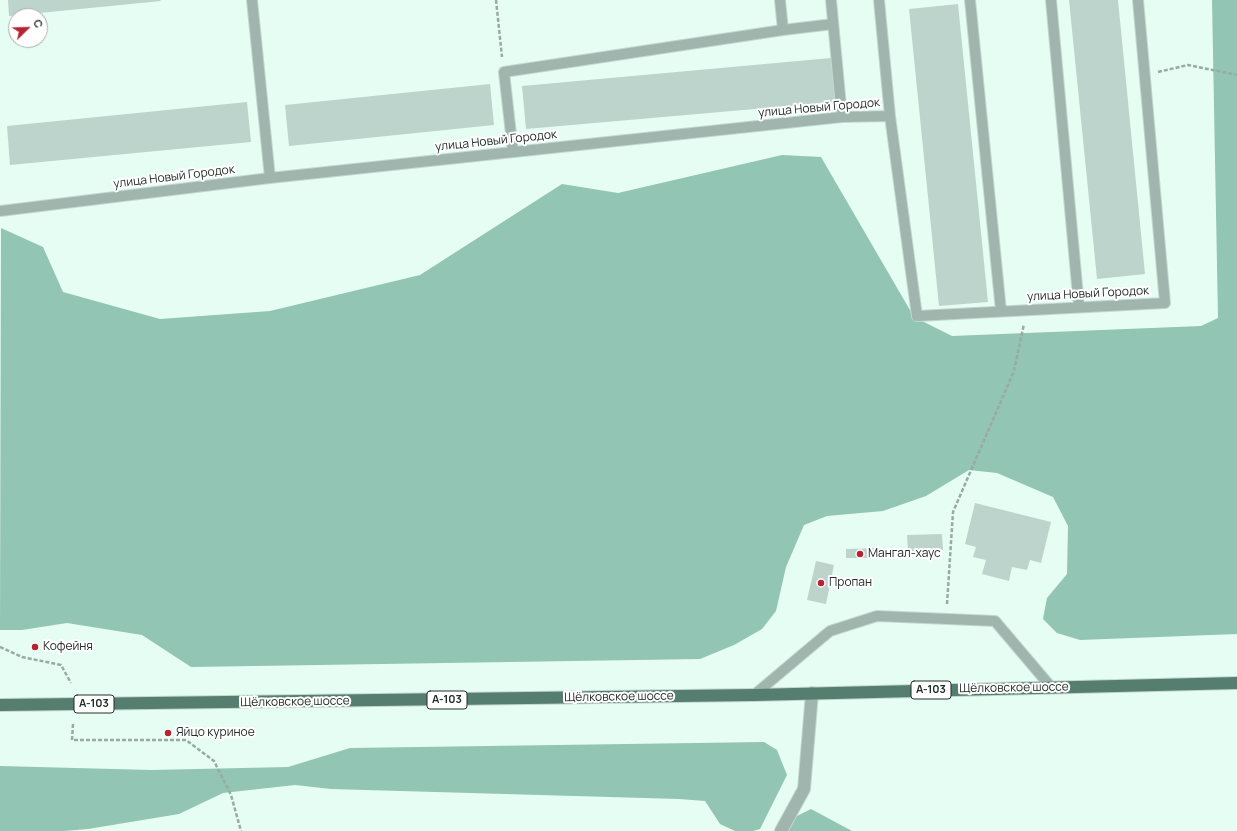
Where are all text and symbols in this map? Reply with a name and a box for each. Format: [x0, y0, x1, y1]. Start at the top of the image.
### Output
north arrow [8, 8, 48, 48]
text: С [30, 17, 47, 30]
street label: улица Новый Городок [757, 96, 881, 120]
street label: улица Новый Городок [434, 127, 558, 155]
street label: улица Новый Городок [112, 162, 236, 192]
street label: улица Новый Городок [1027, 284, 1149, 304]
place label: Мангал-хаус [868, 547, 941, 561]
marker: Мангал-хаус [855, 549, 865, 559]
place label: Пропан [829, 576, 872, 590]
marker: Пропан [816, 578, 826, 588]
place label: Кофейня [43, 640, 93, 654]
marker: Кофейня [30, 642, 40, 652]
street label: Щёлковское шоссе [959, 680, 1069, 696]
road number: А-103 [911, 681, 951, 699]
street label: Щёлковское шоссе [564, 689, 674, 705]
road number: А-103 [427, 691, 467, 709]
street label: Щёлковское шоссе [240, 694, 350, 710]
road number: А-103 [74, 695, 114, 713]
place label: Яйцо куриное [176, 726, 255, 740]
marker: Яйцо куриное [163, 728, 173, 738]

